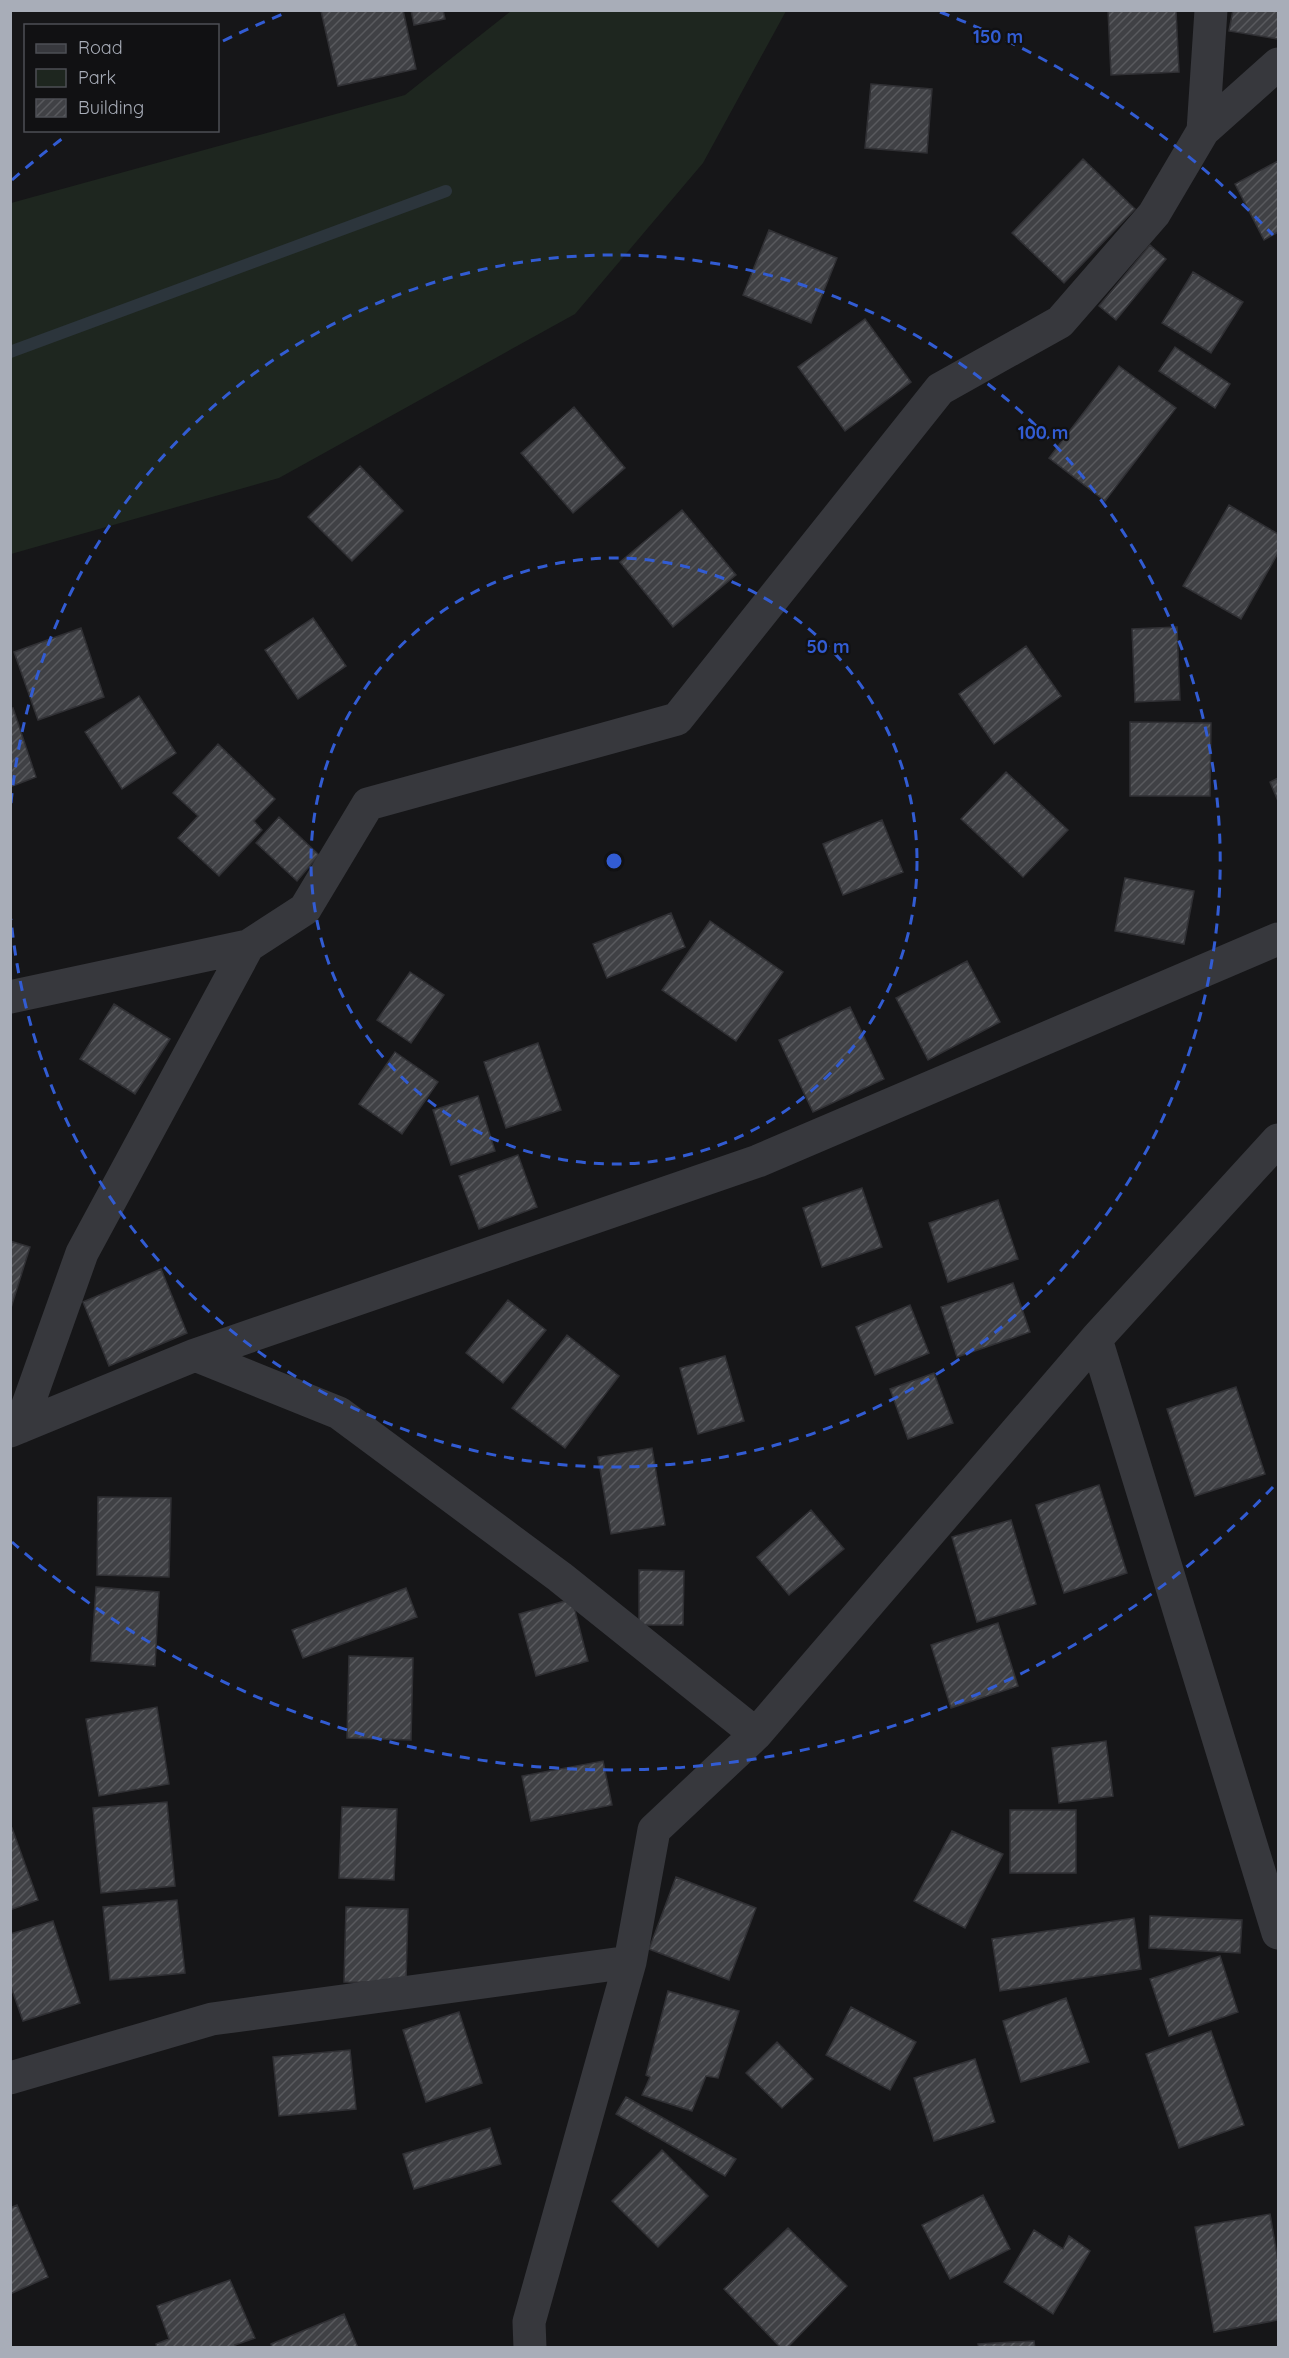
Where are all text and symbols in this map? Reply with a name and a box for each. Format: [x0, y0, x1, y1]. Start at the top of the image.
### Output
legend [24, 24, 219, 132]
text: 150 m [973, 25, 1023, 48]
text: Road [78, 36, 123, 59]
text: Park [78, 66, 116, 89]
text: Building [78, 96, 144, 119]
text: 100 m [1018, 421, 1068, 444]
text: 50 m [806, 635, 850, 658]
centre of rings [604, 851, 624, 871]

